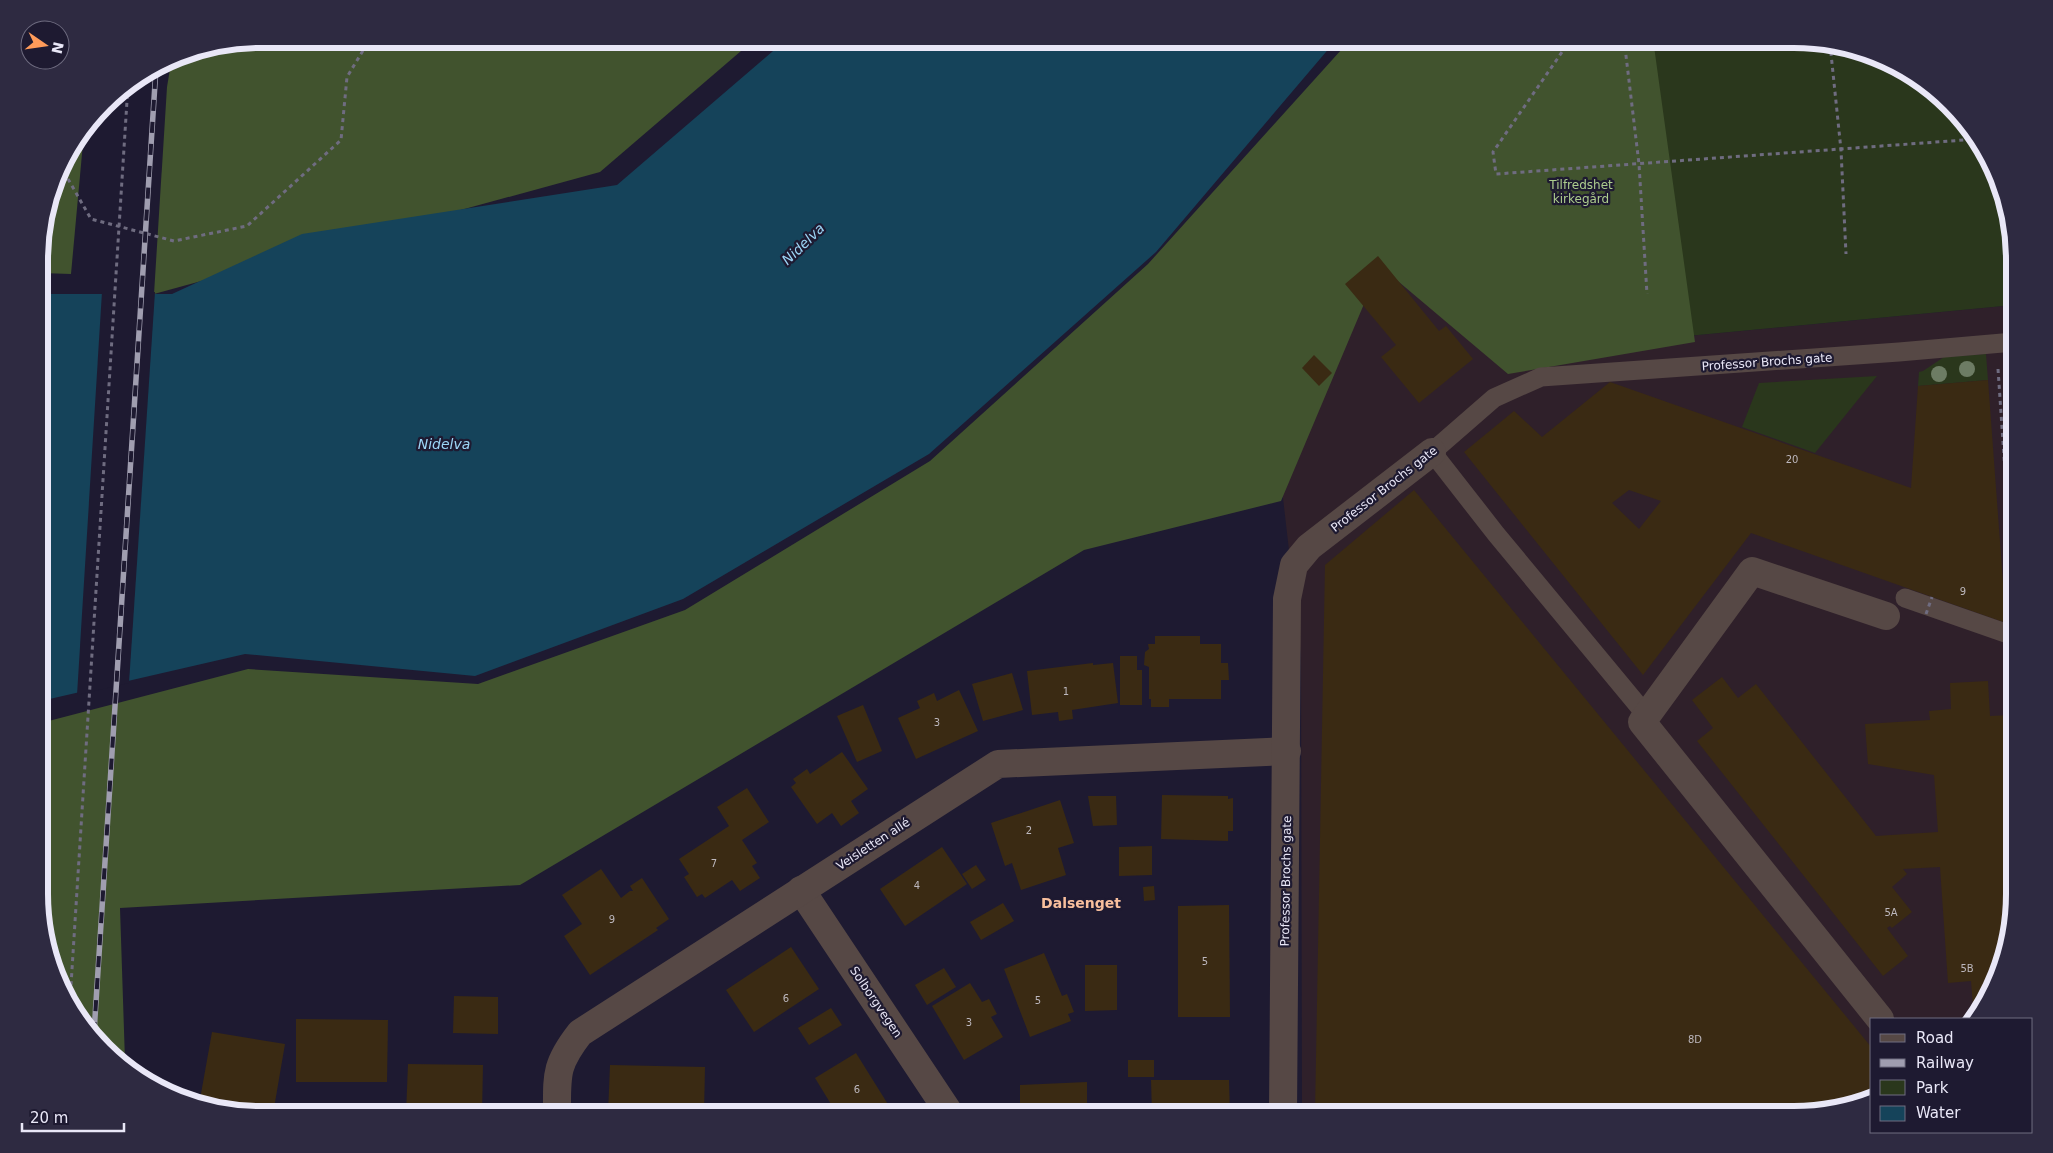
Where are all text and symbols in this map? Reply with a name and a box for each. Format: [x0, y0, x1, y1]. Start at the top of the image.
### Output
north arrow [20, 20, 70, 70]
text: N [49, 40, 67, 55]
park label: Tilfredshet kirkegård [1548, 178, 1613, 206]
water label: Nidelva [779, 220, 827, 268]
street label: Professor Brochs gate [1701, 350, 1833, 374]
water label: Nidelva [418, 436, 470, 452]
street label: Professor Brochs gate [1328, 443, 1440, 535]
house number: 20 [1786, 454, 1798, 465]
house number: 9 [1960, 586, 1966, 597]
house number: 1 [1063, 686, 1069, 697]
house number: 3 [934, 717, 940, 728]
street label: Veisletten allé [834, 815, 912, 873]
street label: Professor Brochs gate [1278, 815, 1294, 947]
house number: 2 [1026, 825, 1032, 836]
house number: 7 [711, 858, 717, 869]
house number: 4 [914, 880, 920, 891]
district label: Dalsenget [1041, 895, 1121, 911]
house number: 5A [1884, 907, 1898, 918]
house number: 9 [609, 914, 615, 925]
house number: 5 [1202, 956, 1208, 967]
house number: 5B [1960, 963, 1974, 974]
street label: Solborgvegen [847, 964, 905, 1040]
house number: 6 [783, 993, 789, 1004]
house number: 5 [1035, 995, 1041, 1006]
house number: 3 [966, 1017, 972, 1028]
legend [1870, 1018, 2033, 1133]
text: Road [1916, 1029, 1954, 1047]
house number: 8D [1688, 1034, 1702, 1045]
text: Railway [1916, 1054, 1974, 1072]
text: Park [1916, 1079, 1949, 1097]
house number: 6 [854, 1084, 860, 1095]
scale bar [22, 1100, 125, 1132]
text: Water [1916, 1104, 1961, 1122]
text: 20 m [30, 1109, 68, 1127]

